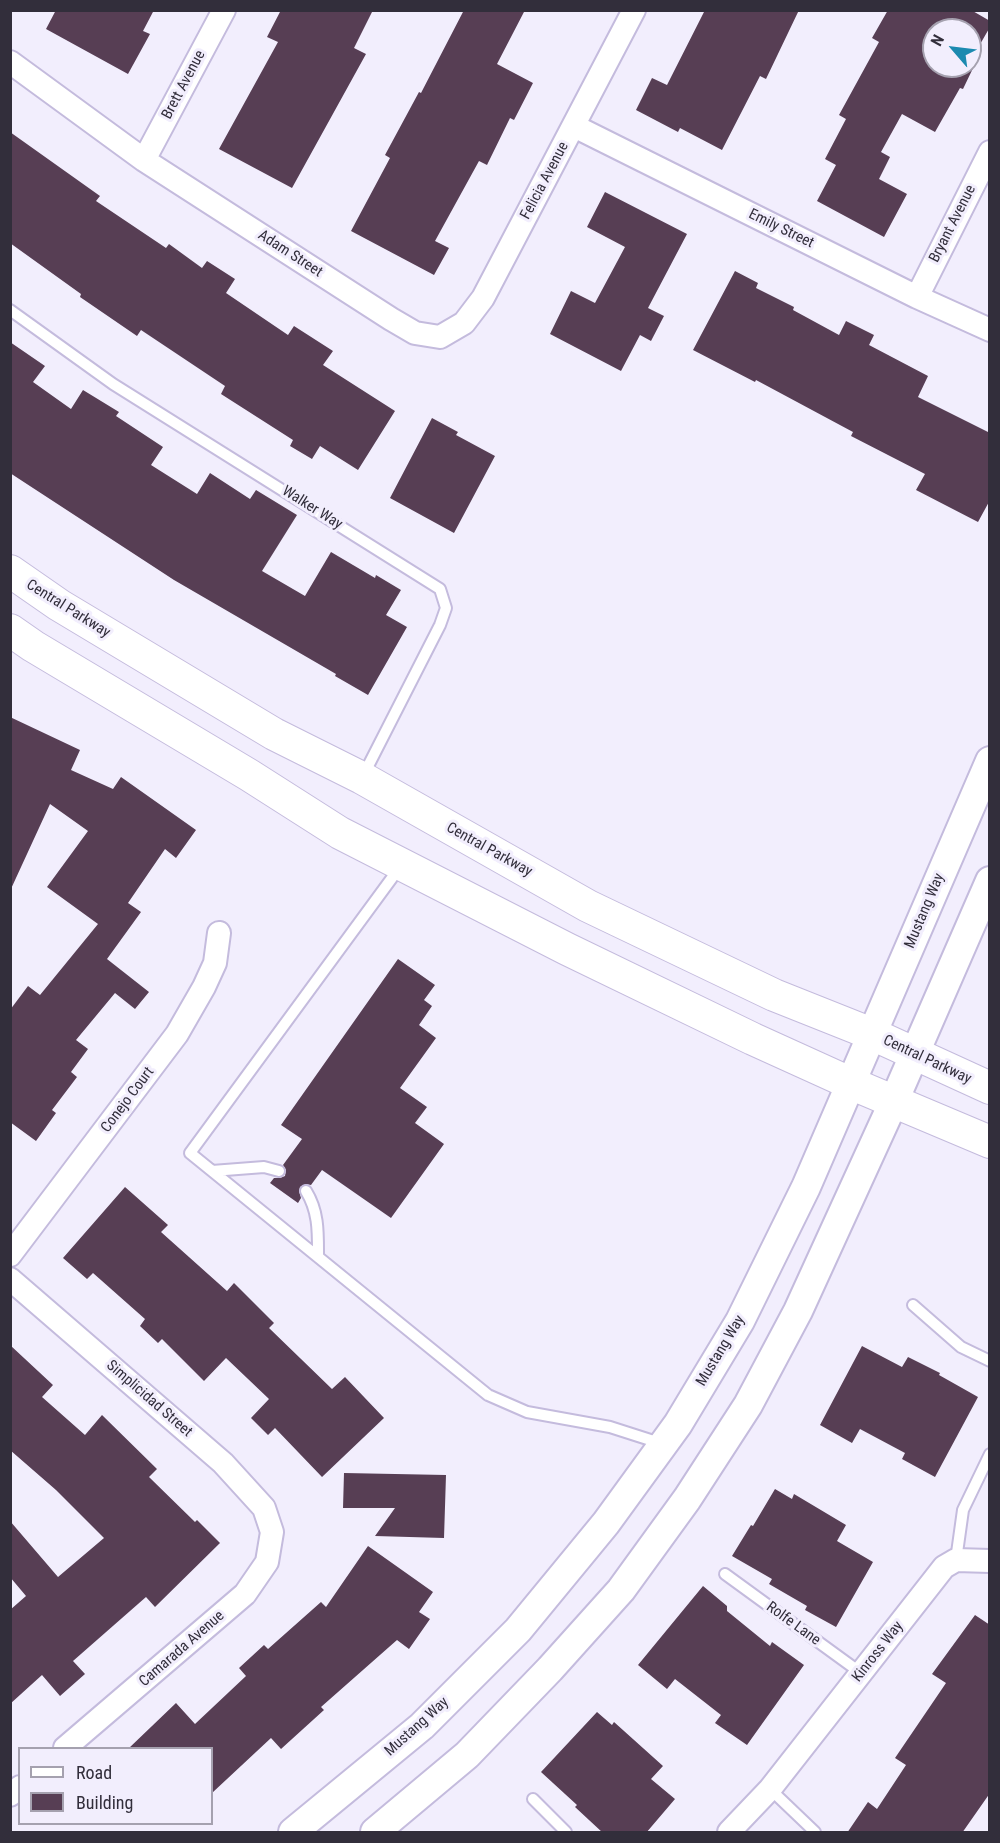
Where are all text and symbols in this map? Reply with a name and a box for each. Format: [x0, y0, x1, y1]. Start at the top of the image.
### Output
north arrow [922, 18, 982, 78]
text: N [927, 31, 948, 49]
street label: Brett Avenue [158, 48, 210, 122]
street label: Felicia Avenue [517, 139, 573, 223]
street label: Bryant Avenue [926, 182, 980, 266]
street label: Emily Street [745, 205, 817, 253]
street label: Adam Street [254, 227, 326, 281]
street label: Walker Way [278, 482, 346, 534]
street label: Central Parkway [23, 576, 113, 642]
street label: Central Parkway [443, 819, 535, 881]
street label: Mustang Way [901, 871, 949, 951]
street label: Central Parkway [880, 1032, 974, 1088]
street label: Conejo Court [98, 1064, 158, 1136]
street label: Mustang Way [693, 1312, 749, 1390]
street label: Simplicidad Street [102, 1357, 196, 1441]
street label: Rolfe Lane [762, 1598, 824, 1650]
street label: Camarada Avenue [136, 1607, 228, 1691]
street label: Kinross Way [849, 1618, 907, 1686]
street label: Mustang Way [381, 1694, 453, 1760]
legend [18, 1747, 213, 1825]
text: Road [76, 1762, 112, 1783]
text: Building [76, 1792, 133, 1813]

